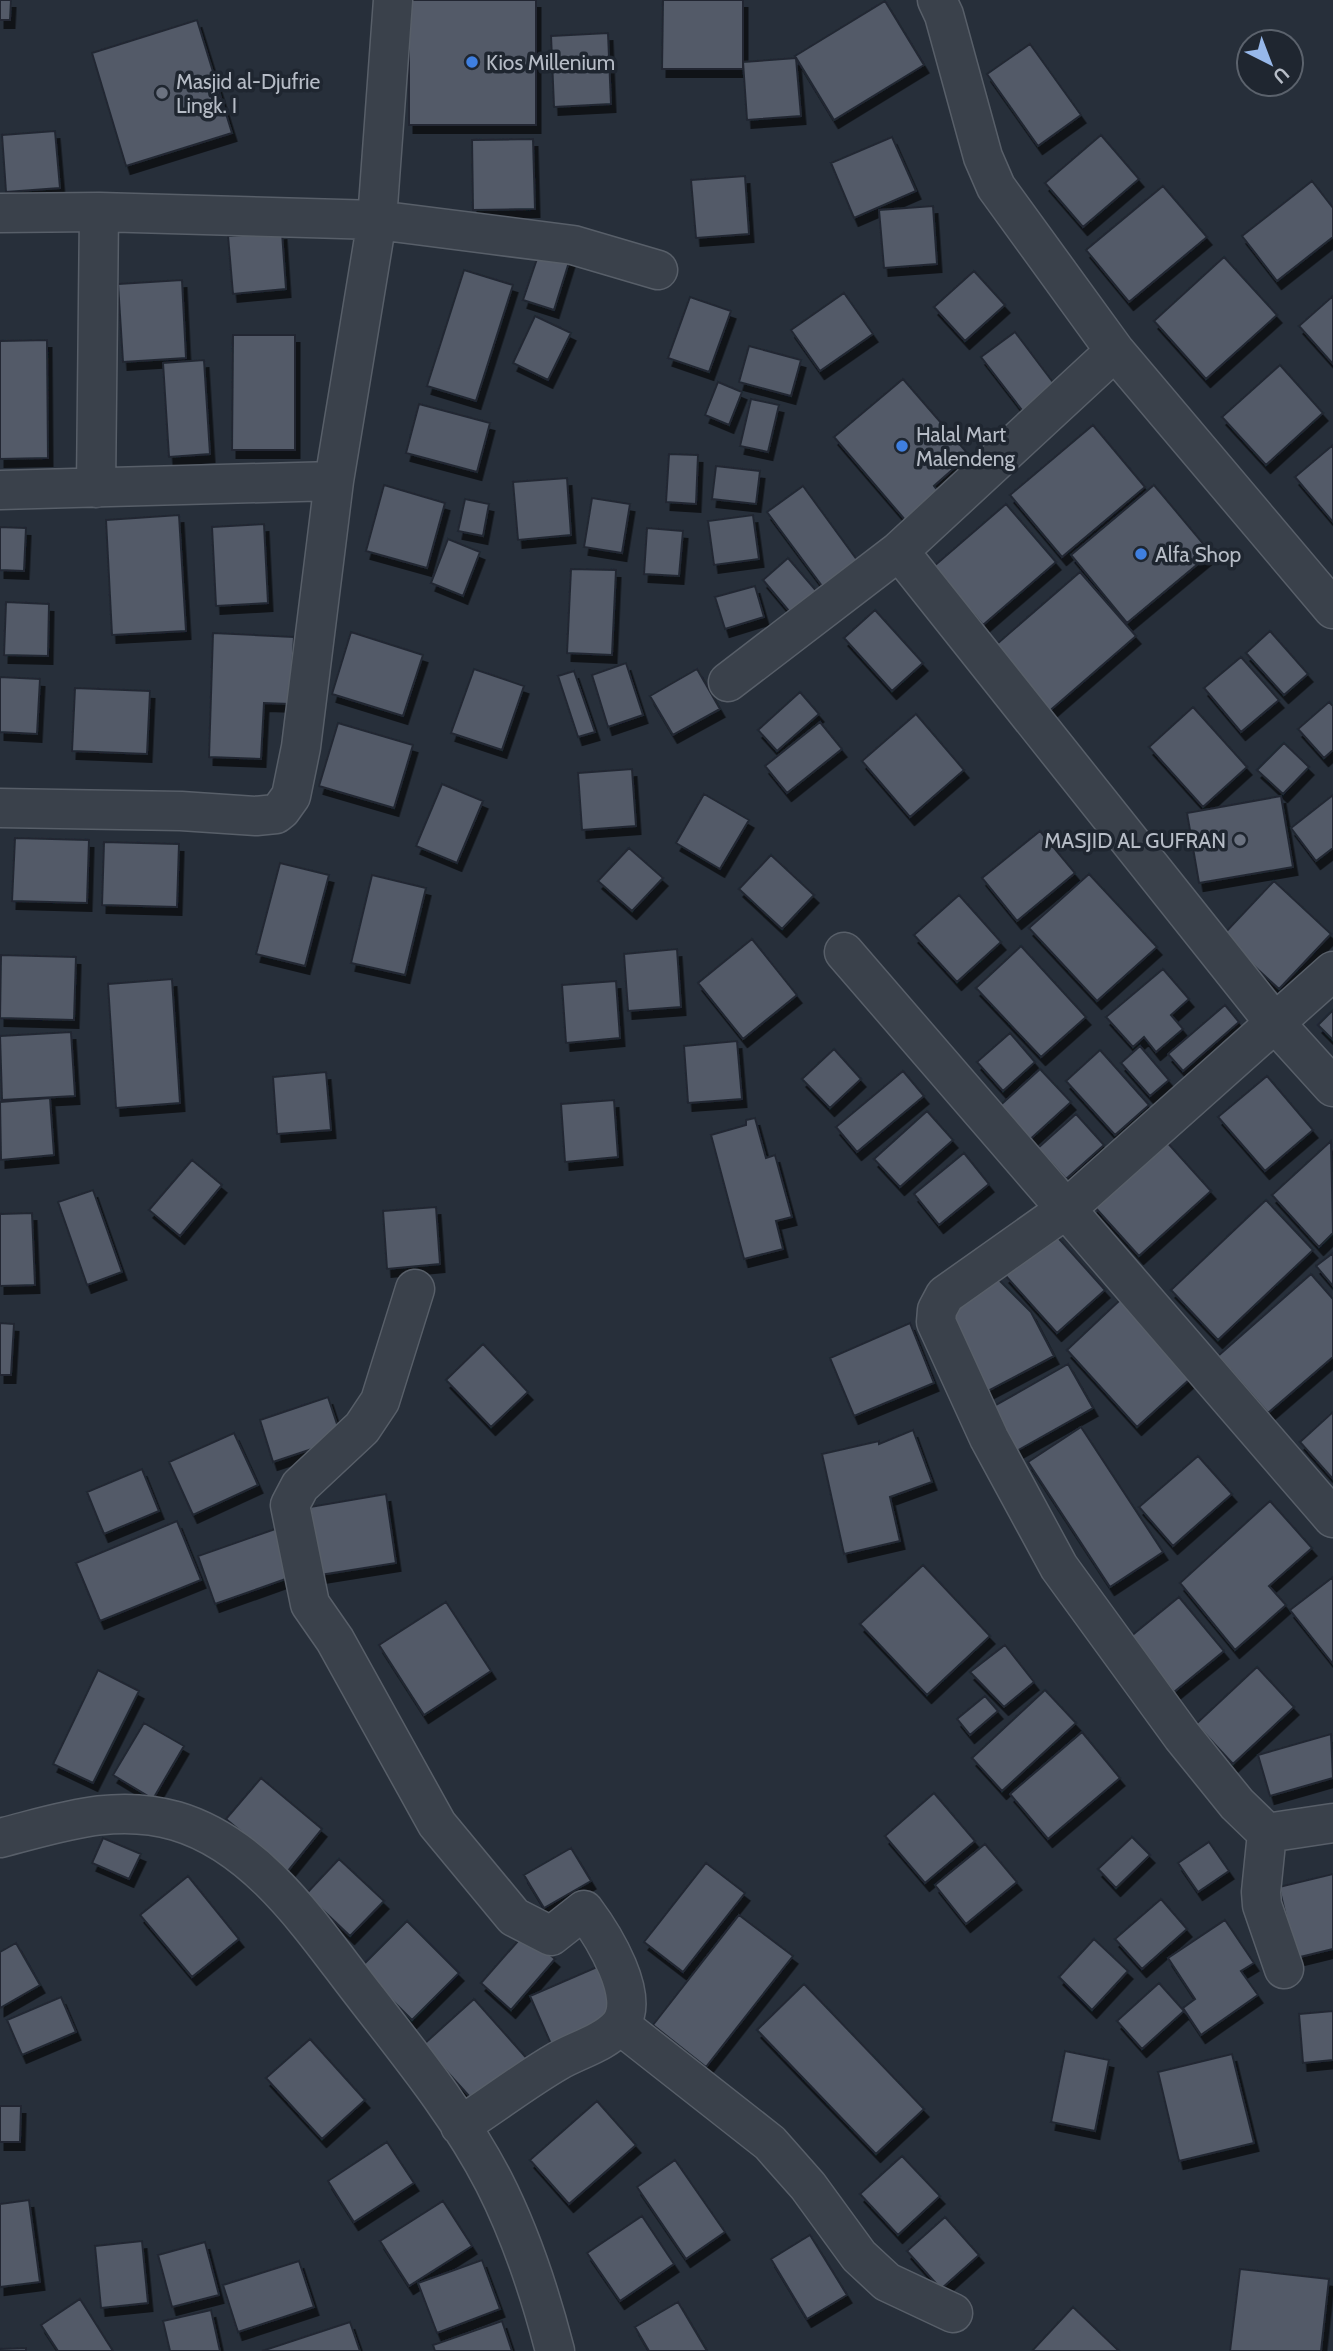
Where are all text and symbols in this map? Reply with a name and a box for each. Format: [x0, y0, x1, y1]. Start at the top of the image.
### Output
north arrow [1235, 28, 1305, 98]
place label: Kios Millenium [486, 50, 615, 75]
marker: Kios Millenium [464, 54, 480, 70]
text: U [1268, 62, 1294, 88]
place label: Masjid al-Djufrie Lingk. I [176, 69, 321, 118]
marker: Masjid al-Djufrie Lingk. I [154, 85, 170, 101]
place label: Halal Mart Malendeng [916, 422, 1015, 471]
marker: Halal Mart Malendeng [894, 438, 910, 454]
place label: Alfa Shop [1155, 542, 1241, 567]
marker: Alfa Shop [1133, 546, 1149, 562]
place label: MASJID AL GUFRAN [1044, 828, 1226, 853]
marker: MASJID AL GUFRAN [1232, 832, 1248, 848]

